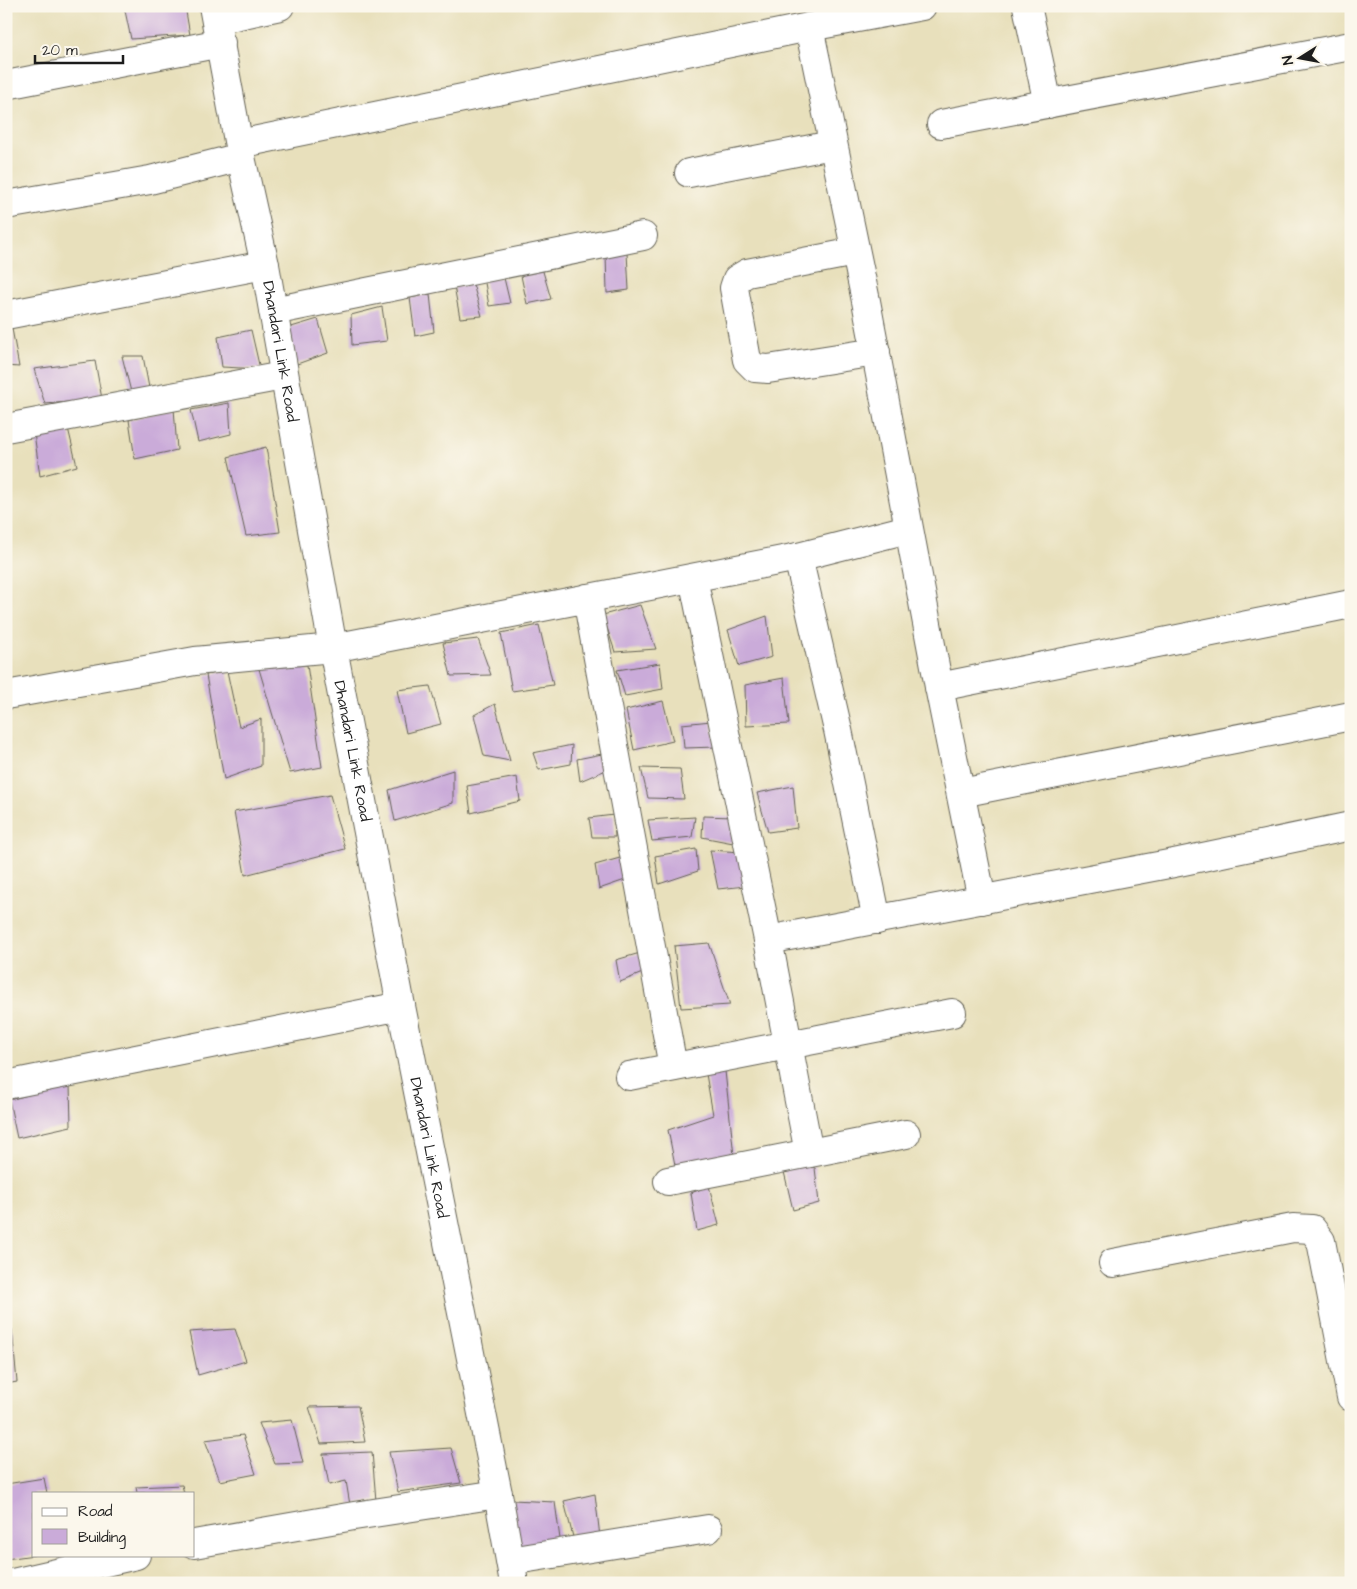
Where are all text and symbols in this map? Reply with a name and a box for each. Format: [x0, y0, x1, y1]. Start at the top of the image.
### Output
scale bar [35, 32, 122, 64]
north arrow [1274, 32, 1324, 82]
text: 20 m [42, 40, 78, 61]
text: N [1278, 54, 1299, 67]
street label: Dhandari Link Road [257, 279, 304, 424]
street label: Dhandari Link Road [328, 679, 377, 823]
street label: Dhandari Link Road [404, 1075, 454, 1220]
legend [32, 1492, 195, 1556]
text: Road [78, 1501, 113, 1522]
text: Building [78, 1527, 126, 1549]

